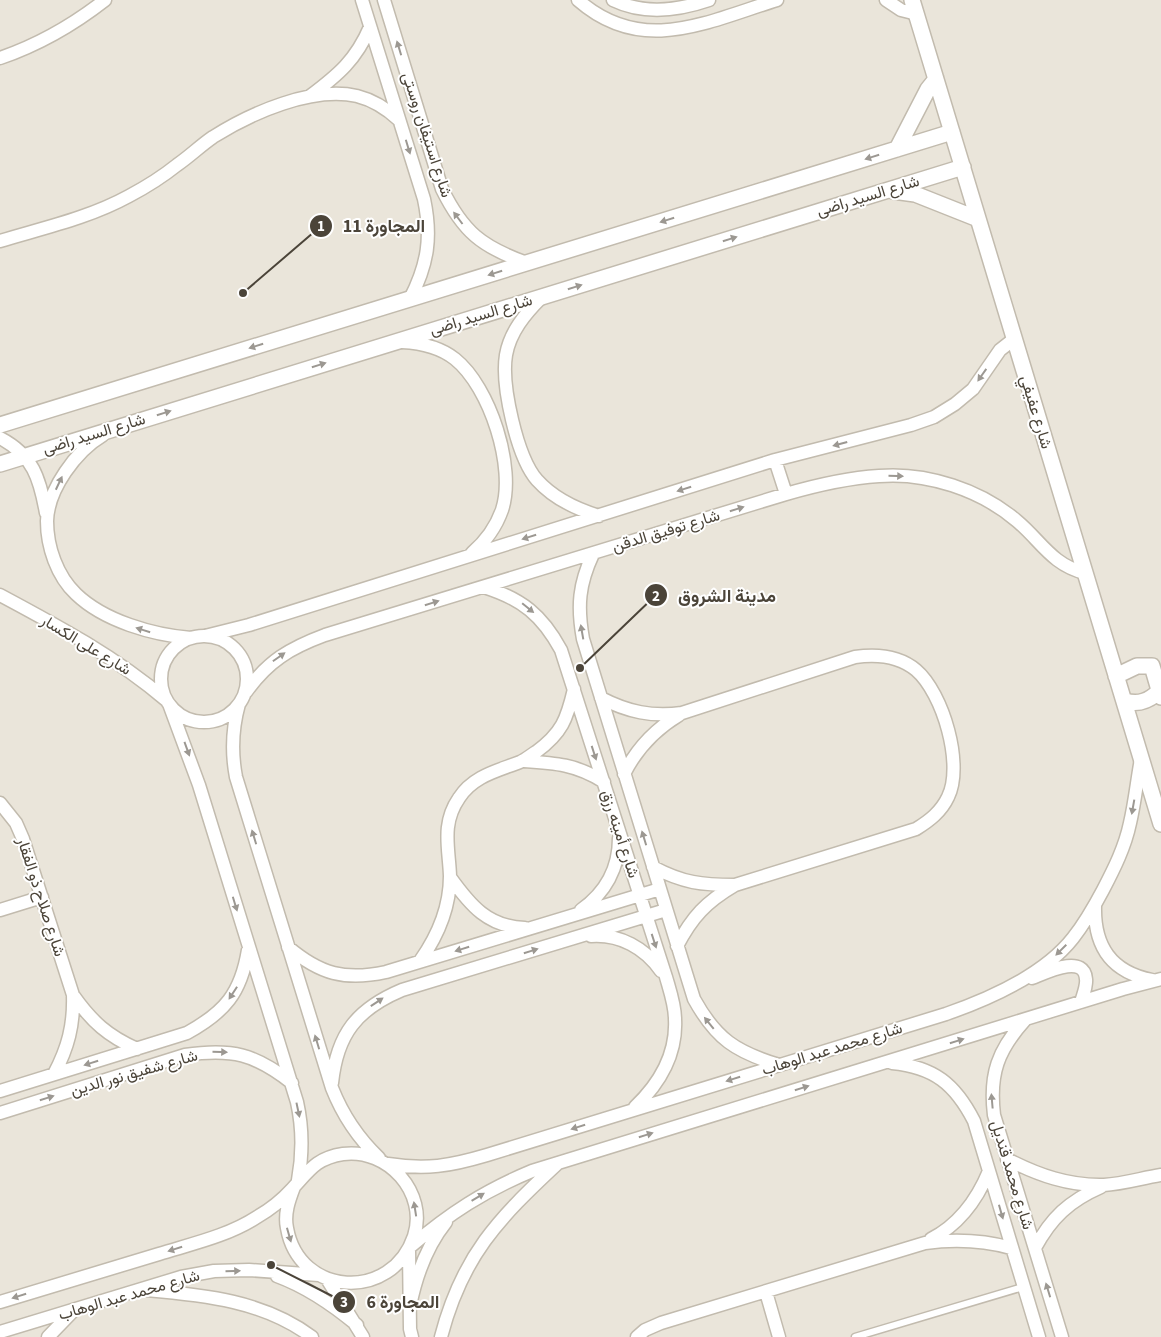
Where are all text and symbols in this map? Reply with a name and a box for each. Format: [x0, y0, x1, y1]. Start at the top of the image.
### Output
one-way arrow [395, 41, 403, 56]
street label: شارع استيفان روستى [396, 70, 458, 200]
one-way arrow [404, 139, 412, 154]
one-way arrow [864, 153, 879, 161]
street label: شارع السيد راضى [814, 170, 922, 222]
callout: المجاورة 11 [308, 209, 436, 242]
one-way arrow [453, 211, 463, 225]
text: المجاورة 11 [343, 214, 425, 239]
text: 1 [317, 216, 325, 237]
one-way arrow [659, 216, 674, 224]
one-way arrow [723, 234, 738, 242]
one-way arrow [487, 269, 502, 277]
one-way arrow [567, 282, 582, 290]
street label: شارع السيد راضى [427, 289, 535, 341]
one-way arrow [248, 343, 263, 351]
one-way arrow [312, 361, 327, 369]
one-way arrow [977, 368, 987, 382]
street label: شارع عفيفي [1012, 373, 1058, 452]
street label: شارع السيد راضى [40, 408, 148, 460]
one-way arrow [156, 409, 171, 417]
one-way arrow [833, 440, 848, 448]
one-way arrow [888, 472, 904, 480]
one-way arrow [55, 476, 63, 490]
one-way arrow [677, 486, 692, 494]
street label: شارع توفيق الدقن [609, 504, 723, 558]
one-way arrow [730, 504, 745, 512]
one-way arrow [521, 534, 536, 542]
callout: مدينة الشروق [643, 579, 786, 612]
text: مدينة الشروق [678, 584, 776, 609]
text: 2 [652, 586, 660, 607]
one-way arrow [424, 598, 439, 606]
one-way arrow [521, 602, 534, 613]
street label: شارع على الكسار [36, 609, 135, 681]
one-way arrow [577, 624, 585, 640]
one-way arrow [136, 625, 151, 633]
one-way arrow [272, 652, 286, 662]
one-way arrow [183, 742, 191, 757]
one-way arrow [591, 745, 599, 760]
street label: شارع أمينه رزق [595, 787, 645, 881]
one-way arrow [1128, 800, 1136, 816]
one-way arrow [250, 829, 258, 844]
one-way arrow [640, 830, 647, 845]
street label: شارع صلاح ذو الفقار [11, 834, 71, 959]
one-way arrow [232, 897, 240, 912]
one-way arrow [651, 934, 659, 949]
one-way arrow [1055, 944, 1067, 956]
one-way arrow [455, 945, 470, 953]
one-way arrow [523, 947, 538, 955]
one-way arrow [228, 986, 238, 1000]
one-way arrow [370, 997, 384, 1007]
one-way arrow [703, 1017, 714, 1030]
street label: شارع محمد عبد الوهاب [759, 1017, 905, 1081]
one-way arrow [313, 1035, 321, 1050]
one-way arrow [950, 1036, 965, 1044]
street label: شارع شفيق نور الدين [68, 1044, 200, 1102]
one-way arrow [212, 1048, 228, 1056]
one-way arrow [84, 1060, 99, 1067]
one-way arrow [726, 1076, 741, 1084]
one-way arrow [794, 1084, 809, 1092]
one-way arrow [988, 1093, 996, 1109]
one-way arrow [39, 1094, 54, 1102]
one-way arrow [294, 1102, 302, 1117]
street label: شارع محمد قنديل [985, 1118, 1039, 1232]
one-way arrow [570, 1123, 585, 1131]
one-way arrow [639, 1131, 654, 1139]
one-way arrow [471, 1192, 484, 1201]
one-way arrow [411, 1200, 419, 1216]
one-way arrow [997, 1204, 1005, 1219]
one-way arrow [285, 1227, 293, 1242]
one-way arrow [167, 1245, 182, 1253]
street label: شارع محمد عبد الوهاب [56, 1264, 202, 1326]
one-way arrow [225, 1266, 241, 1274]
one-way arrow [1043, 1283, 1051, 1298]
callout: المجاورة 6 [332, 1286, 449, 1319]
text: المجاورة 6 [367, 1290, 439, 1315]
text: 3 [340, 1292, 348, 1313]
one-way arrow [12, 1293, 27, 1301]

